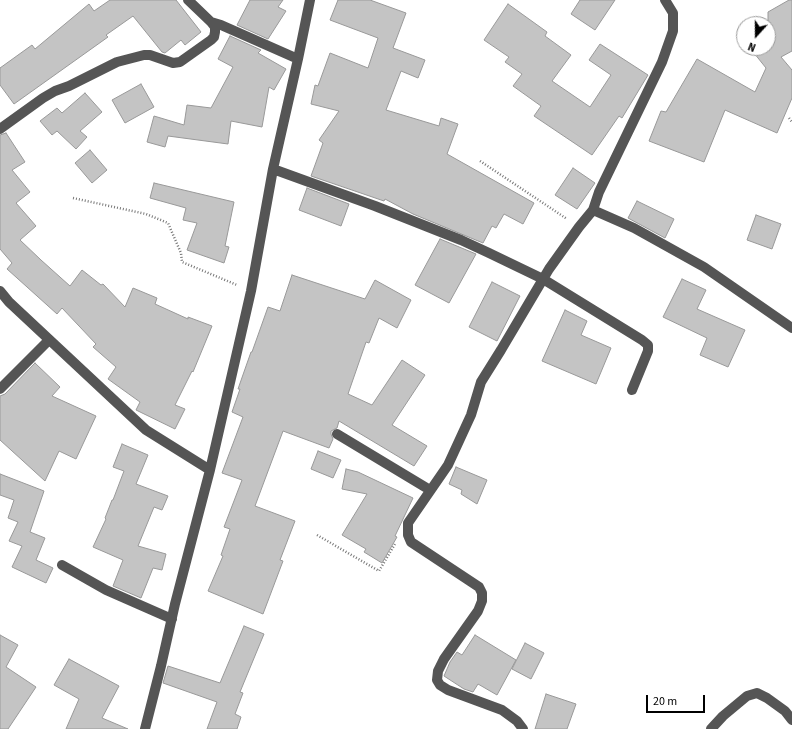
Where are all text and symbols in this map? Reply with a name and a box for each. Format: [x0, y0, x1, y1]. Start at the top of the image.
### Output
north arrow [736, 16, 776, 56]
text: N [746, 38, 758, 55]
scale bar [648, 687, 707, 713]
text: 20 m [653, 693, 677, 710]

